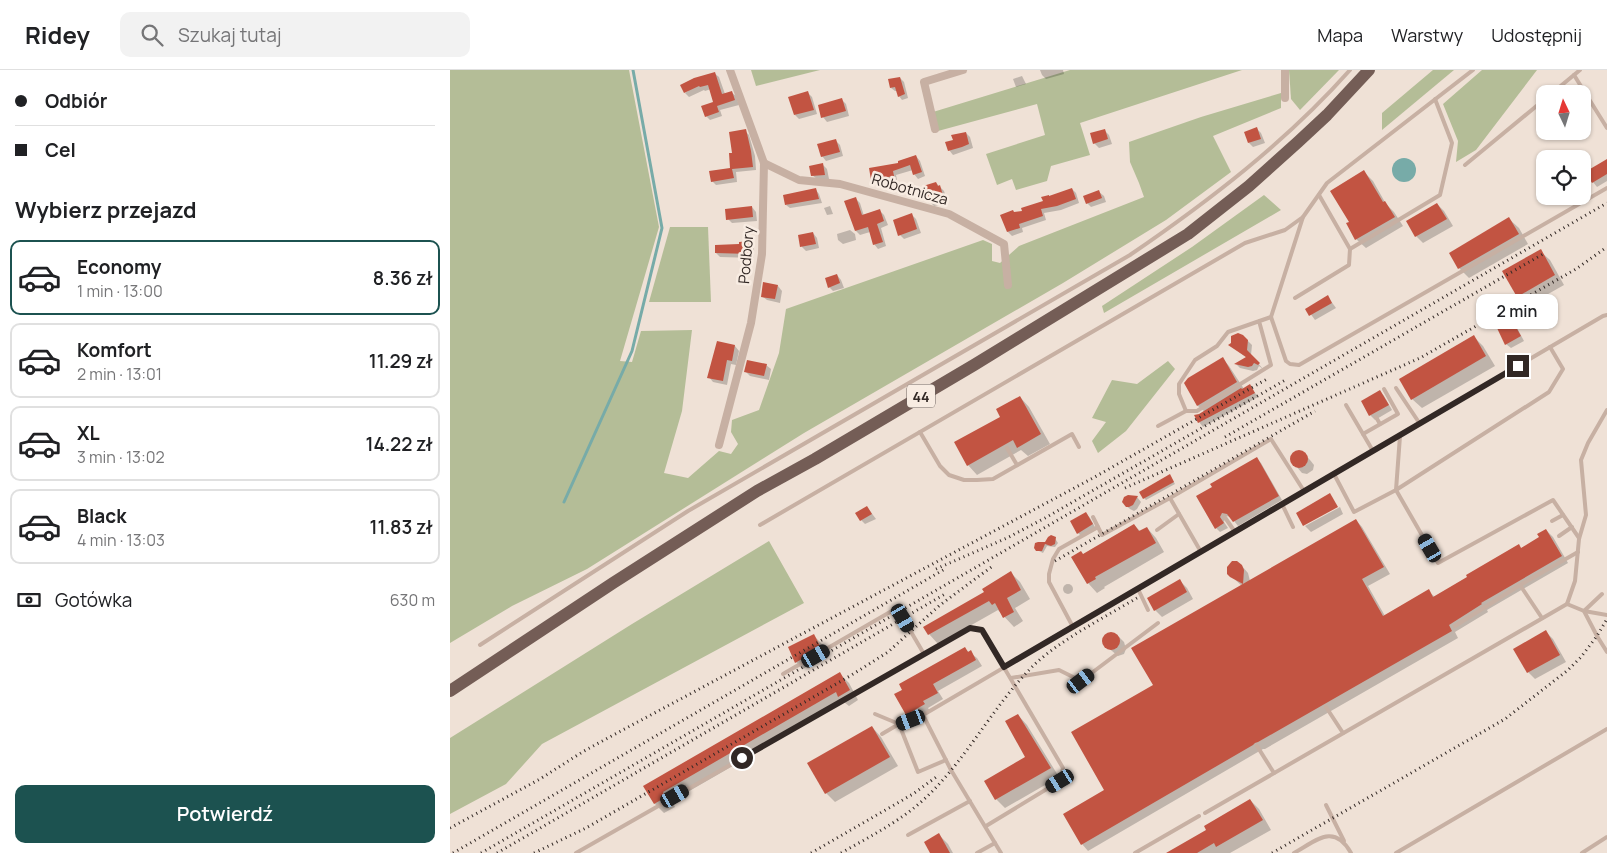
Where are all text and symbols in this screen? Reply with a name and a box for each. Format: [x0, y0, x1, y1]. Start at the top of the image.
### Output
search box [120, 12, 470, 57]
text: Ridey [25, 18, 90, 51]
icon: search [138, 21, 166, 49]
text: Szukaj tutaj [178, 22, 281, 48]
text: Mapa [1317, 23, 1363, 47]
text: Warstwy [1391, 23, 1463, 47]
text: Udostępnij [1491, 23, 1582, 47]
north arrow [1536, 85, 1591, 140]
map controls [1536, 85, 1591, 205]
text: Odbiór [45, 88, 107, 114]
text: Cel [45, 137, 76, 163]
button: locate [1536, 150, 1591, 205]
street label: Robotnicza [869, 168, 951, 210]
text: Wybierz przejazd [15, 195, 197, 225]
street label: Podbory [733, 225, 759, 285]
text: Economy [77, 254, 161, 280]
icon: car [17, 255, 62, 300]
text: 8.36 zł [373, 265, 433, 291]
text: 1 min · 13:00 [77, 280, 163, 302]
callout: 2 min [1477, 294, 1559, 328]
text: 2 min [1497, 300, 1537, 322]
text: Komfort [77, 337, 152, 363]
icon: car [17, 338, 62, 383]
text: 11.29 zł [369, 348, 433, 374]
route end [1507, 355, 1529, 377]
text: 2 min · 13:01 [77, 363, 162, 385]
road number: 44 [907, 384, 935, 408]
text: XL [77, 420, 100, 446]
icon: car [17, 421, 62, 466]
text: 14.22 zł [366, 431, 433, 457]
text: 3 min · 13:02 [77, 446, 165, 468]
text: Black [77, 503, 126, 529]
icon: car [17, 504, 62, 549]
text: 11.83 zł [369, 514, 433, 540]
text: 4 min · 13:03 [77, 529, 165, 551]
car [1416, 531, 1443, 565]
icon: cash [15, 586, 43, 614]
text: Gotówka [55, 587, 132, 613]
text: 630 m [390, 589, 435, 611]
car [889, 601, 916, 635]
car [799, 642, 832, 670]
car [1064, 666, 1097, 696]
car [894, 708, 927, 732]
route start [731, 747, 753, 769]
car [1043, 767, 1076, 795]
car [658, 782, 691, 810]
button: Potwierdź [15, 785, 435, 843]

